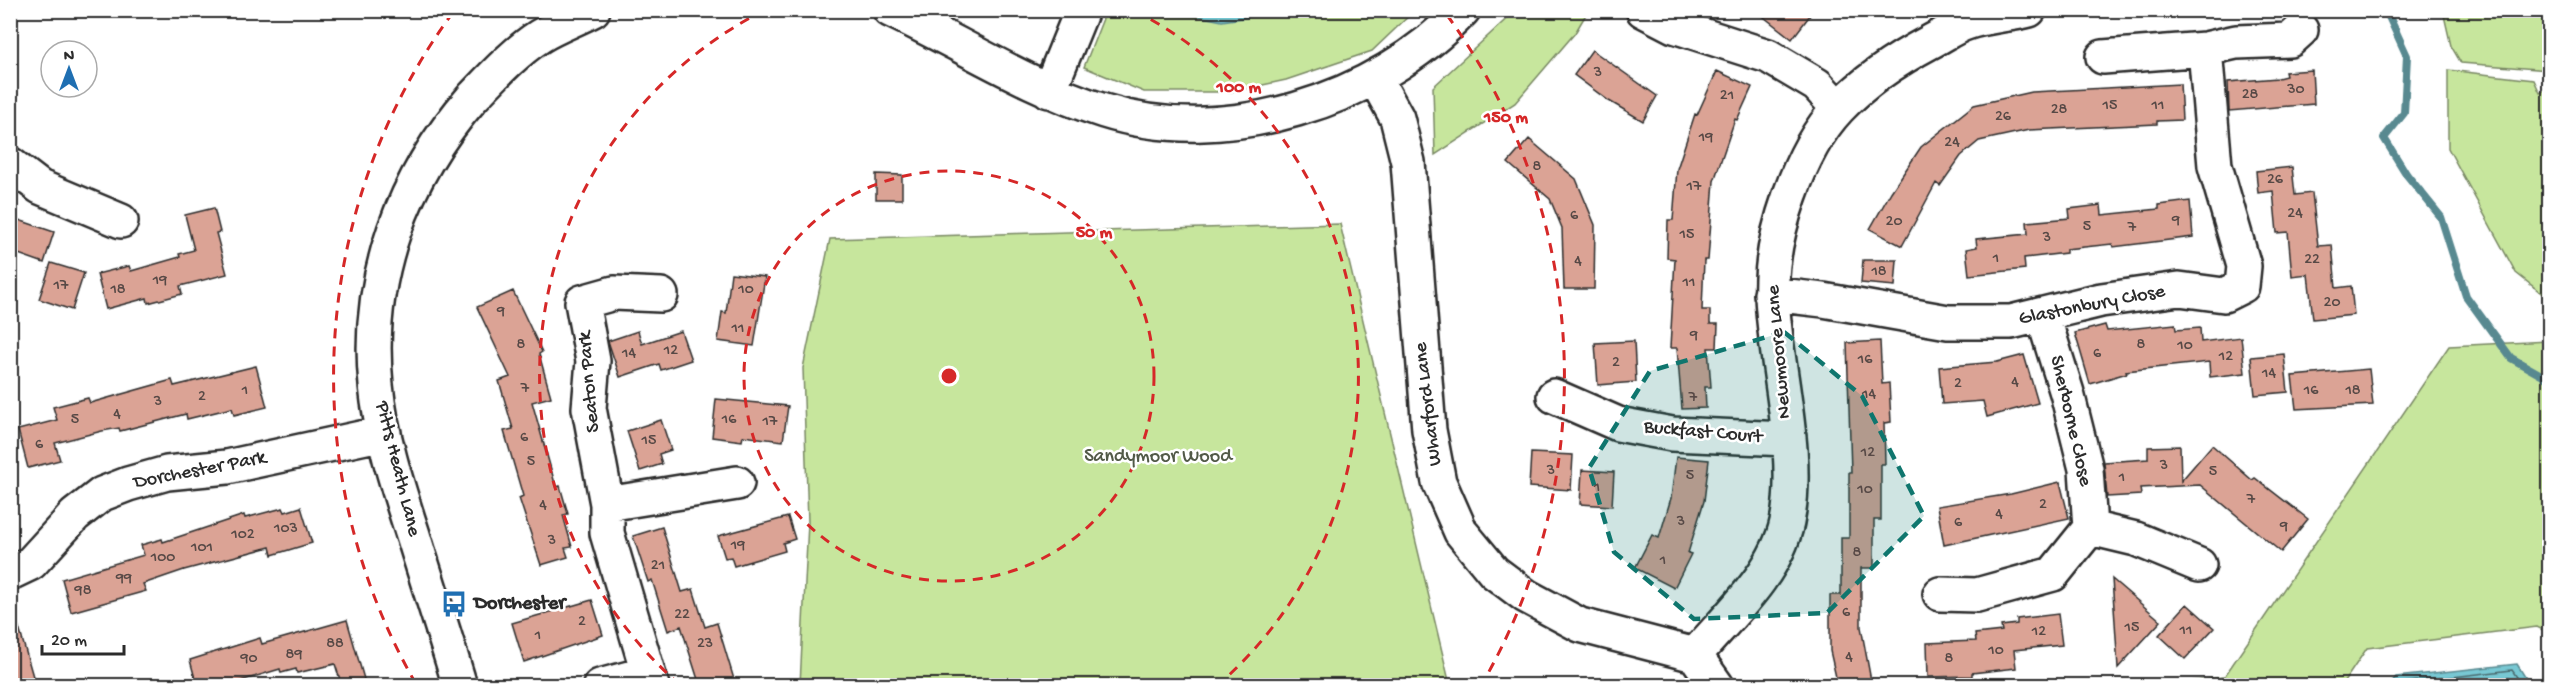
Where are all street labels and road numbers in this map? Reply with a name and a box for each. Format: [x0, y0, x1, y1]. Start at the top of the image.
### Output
street label: Glastonbury Close [2017, 280, 2168, 331]
street label: Newmoore Lane [1763, 283, 1797, 420]
street label: Seaton Park [574, 328, 606, 434]
street label: Wharford Lane [1410, 340, 1448, 467]
street label: Sherborne Close [2044, 353, 2096, 489]
street label: Pitts Heath Lane [369, 398, 425, 540]
street label: Buckfast Court [1642, 416, 1765, 450]
street label: Dorchester Park [130, 447, 270, 495]

